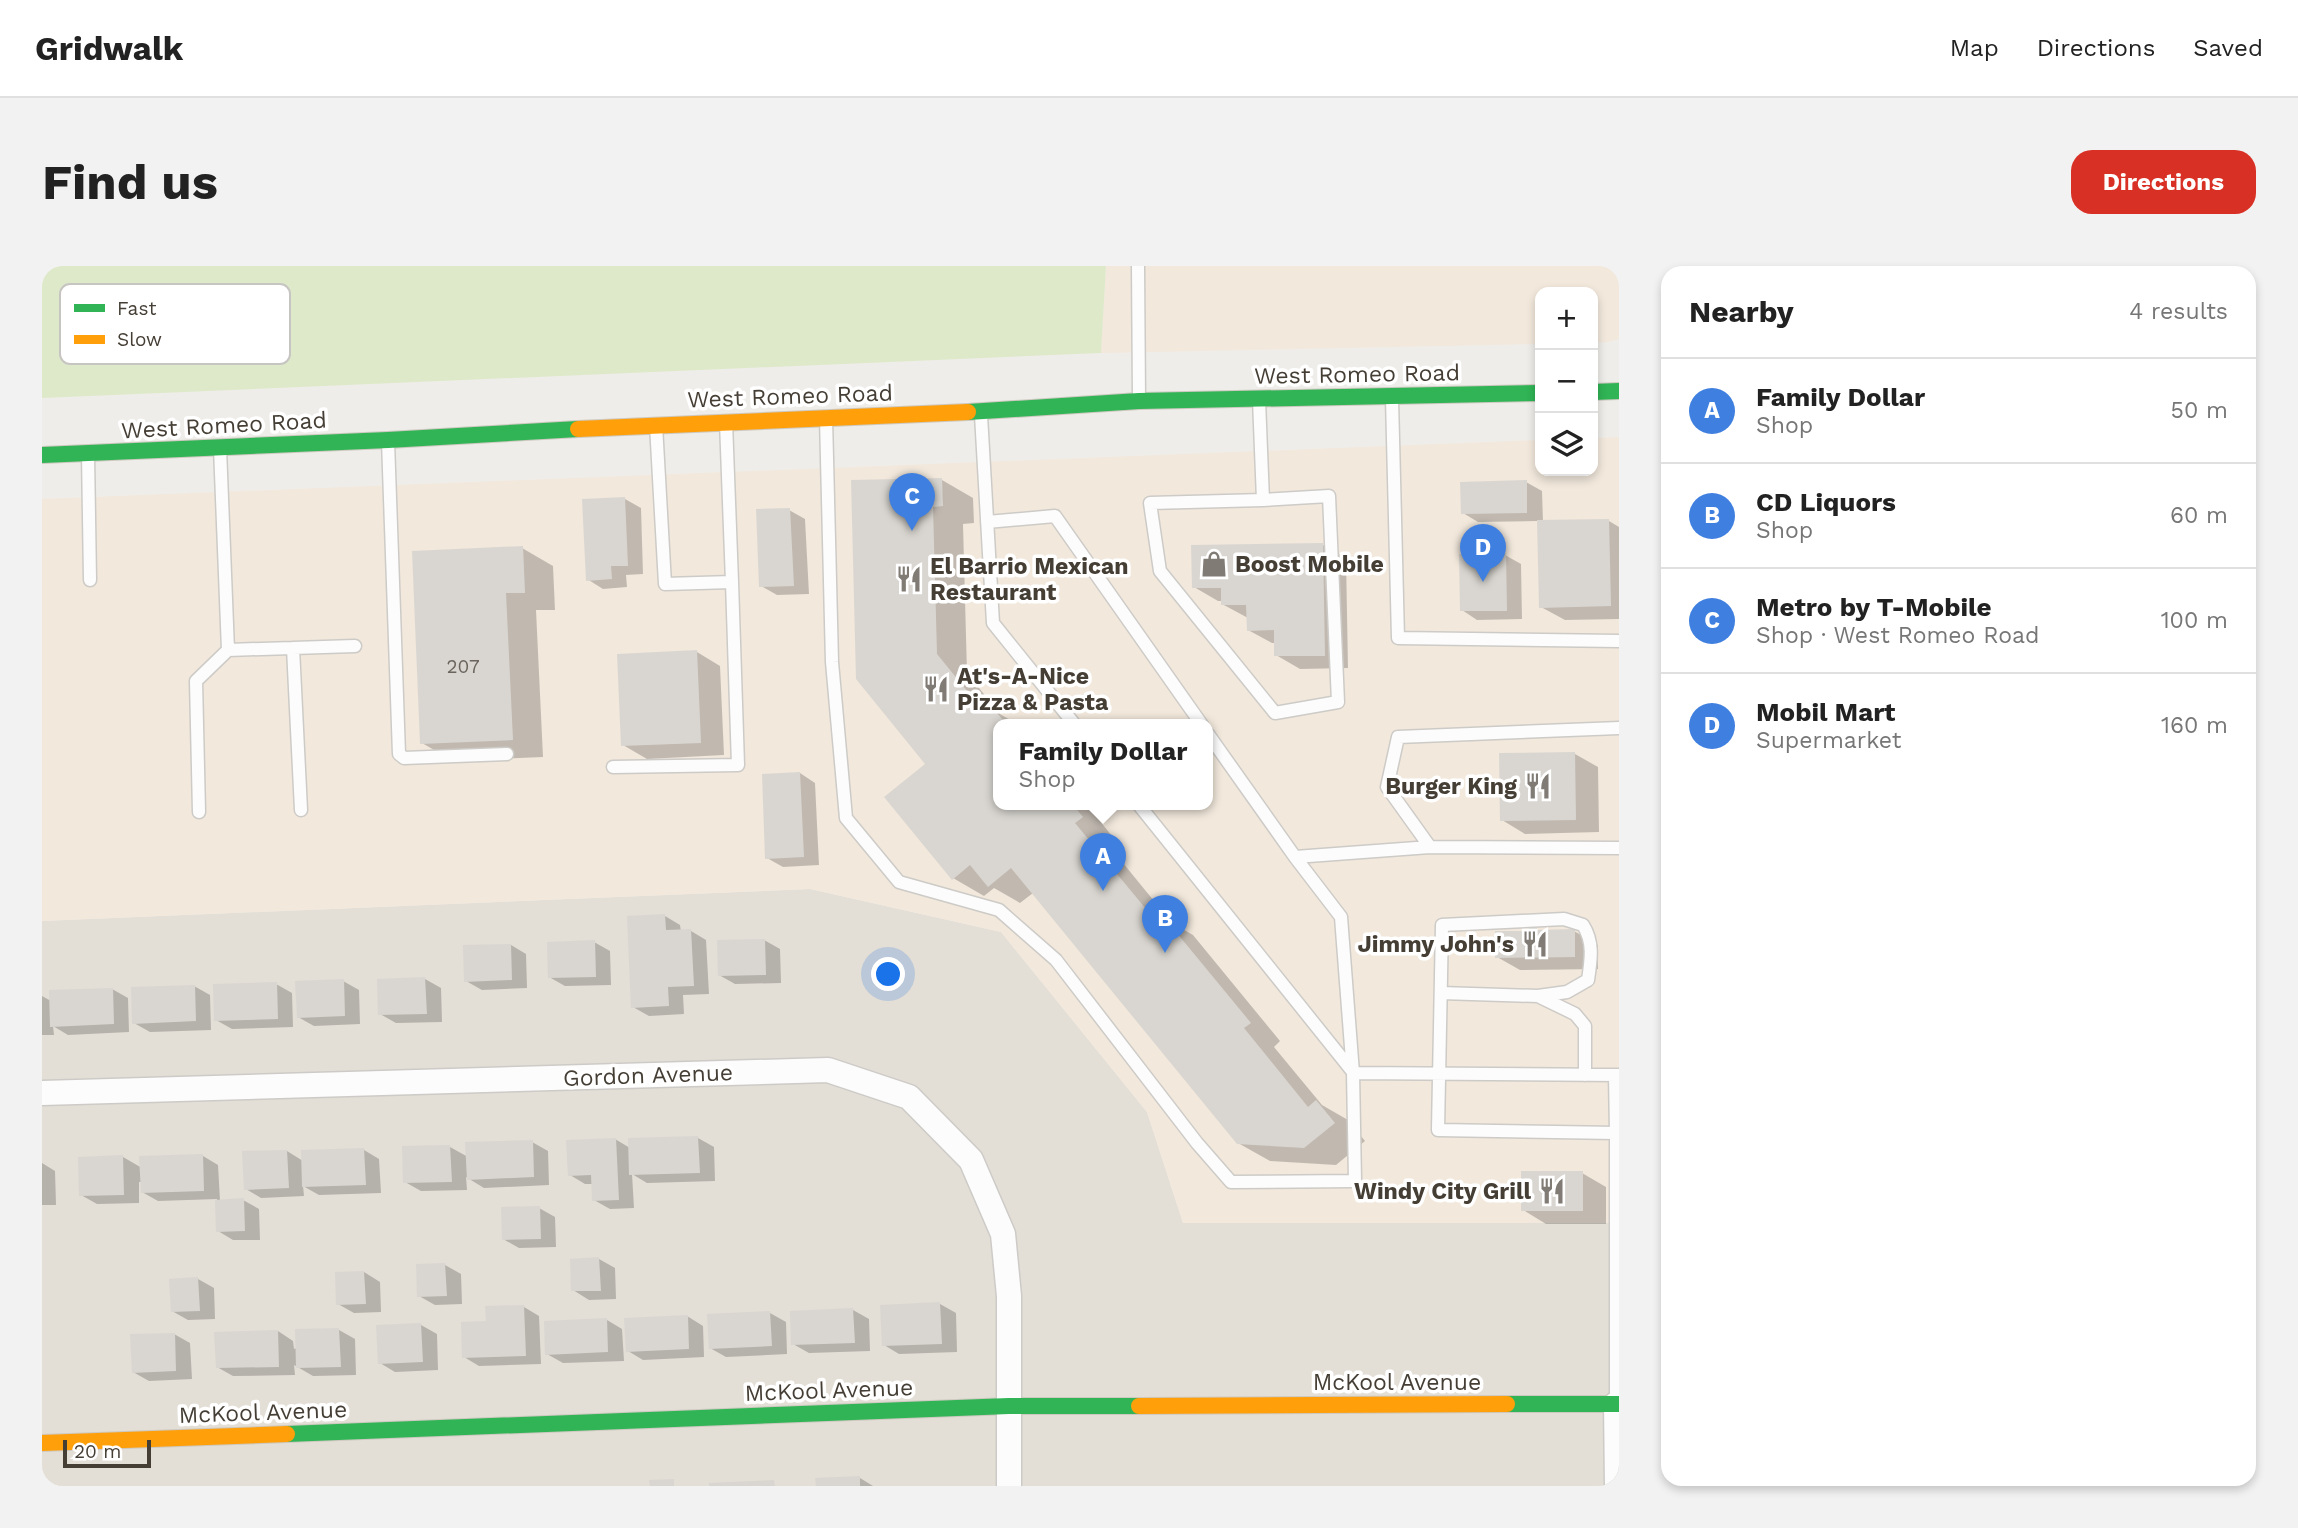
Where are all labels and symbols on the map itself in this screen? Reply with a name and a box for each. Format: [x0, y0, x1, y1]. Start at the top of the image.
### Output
legend [60, 284, 290, 364]
text: Fast [117, 297, 156, 320]
text: Slow [117, 328, 162, 351]
street label: West Romeo Road [1254, 359, 1460, 390]
street label: West Romeo Road [687, 379, 893, 414]
street label: West Romeo Road [121, 407, 328, 444]
pin: C [889, 473, 935, 531]
pin: D [1460, 524, 1506, 582]
shop icon: Boost Mobile [1199, 549, 1229, 579]
place label: Boost Mobile [1235, 551, 1384, 578]
place label: El Barrio Mexican Restaurant [930, 553, 1129, 606]
restaurant icon: El Barrio Mexican Restaurant [894, 564, 924, 594]
house number: 207 [446, 655, 480, 678]
place label: At's-A-Nice Pizza & Pasta [957, 663, 1109, 716]
restaurant icon: At's-A-Nice Pizza & Pasta [921, 674, 951, 704]
restaurant icon: Burger King [1523, 771, 1553, 801]
place label: Burger King [1385, 773, 1517, 800]
pin: A [1080, 833, 1126, 891]
pin: B [1142, 895, 1188, 953]
restaurant icon: Jimmy John's [1520, 929, 1550, 959]
place label: Jimmy John's [1358, 931, 1514, 958]
your location [871, 957, 905, 991]
street label: Gordon Avenue [562, 1059, 734, 1092]
restaurant icon: Windy City Grill [1537, 1176, 1567, 1206]
place label: Windy City Grill [1354, 1178, 1531, 1205]
street label: McKool Avenue [1313, 1369, 1481, 1396]
street label: McKool Avenue [744, 1374, 914, 1407]
street label: McKool Avenue [178, 1396, 348, 1429]
scale bar [63, 1437, 150, 1469]

